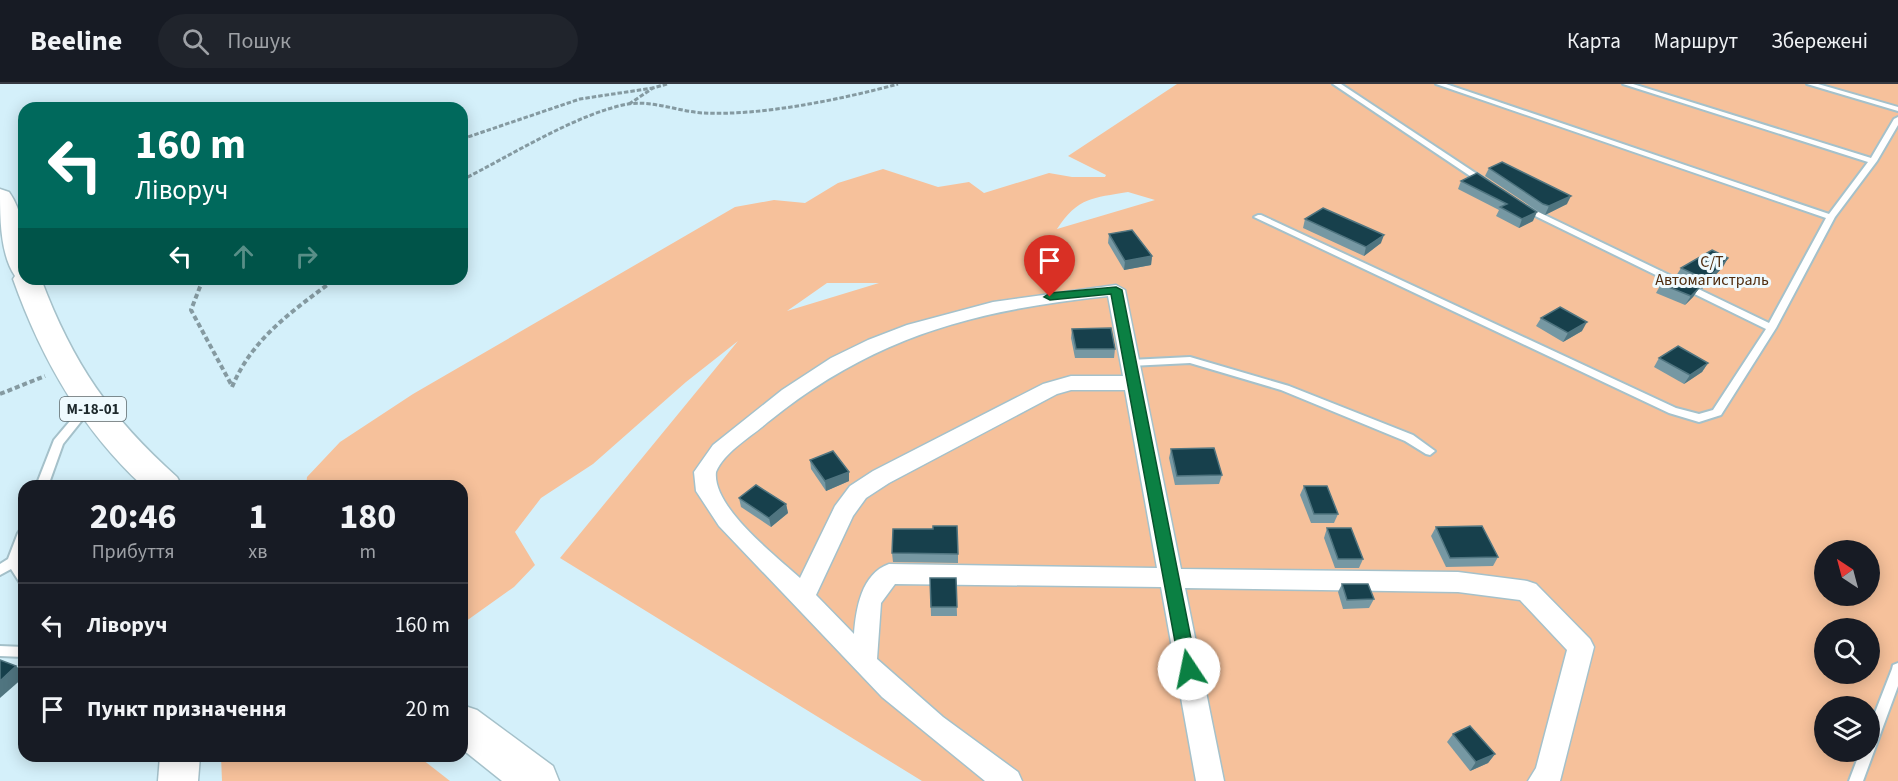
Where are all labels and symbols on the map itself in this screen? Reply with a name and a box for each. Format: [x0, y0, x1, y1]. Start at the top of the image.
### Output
pin [1024, 235, 1075, 297]
park label: С/Т Автомагистраль [1655, 251, 1769, 291]
road number: М-18-01 [60, 397, 126, 421]
north arrow [1814, 540, 1880, 606]
position arrow [1157, 637, 1221, 701]

